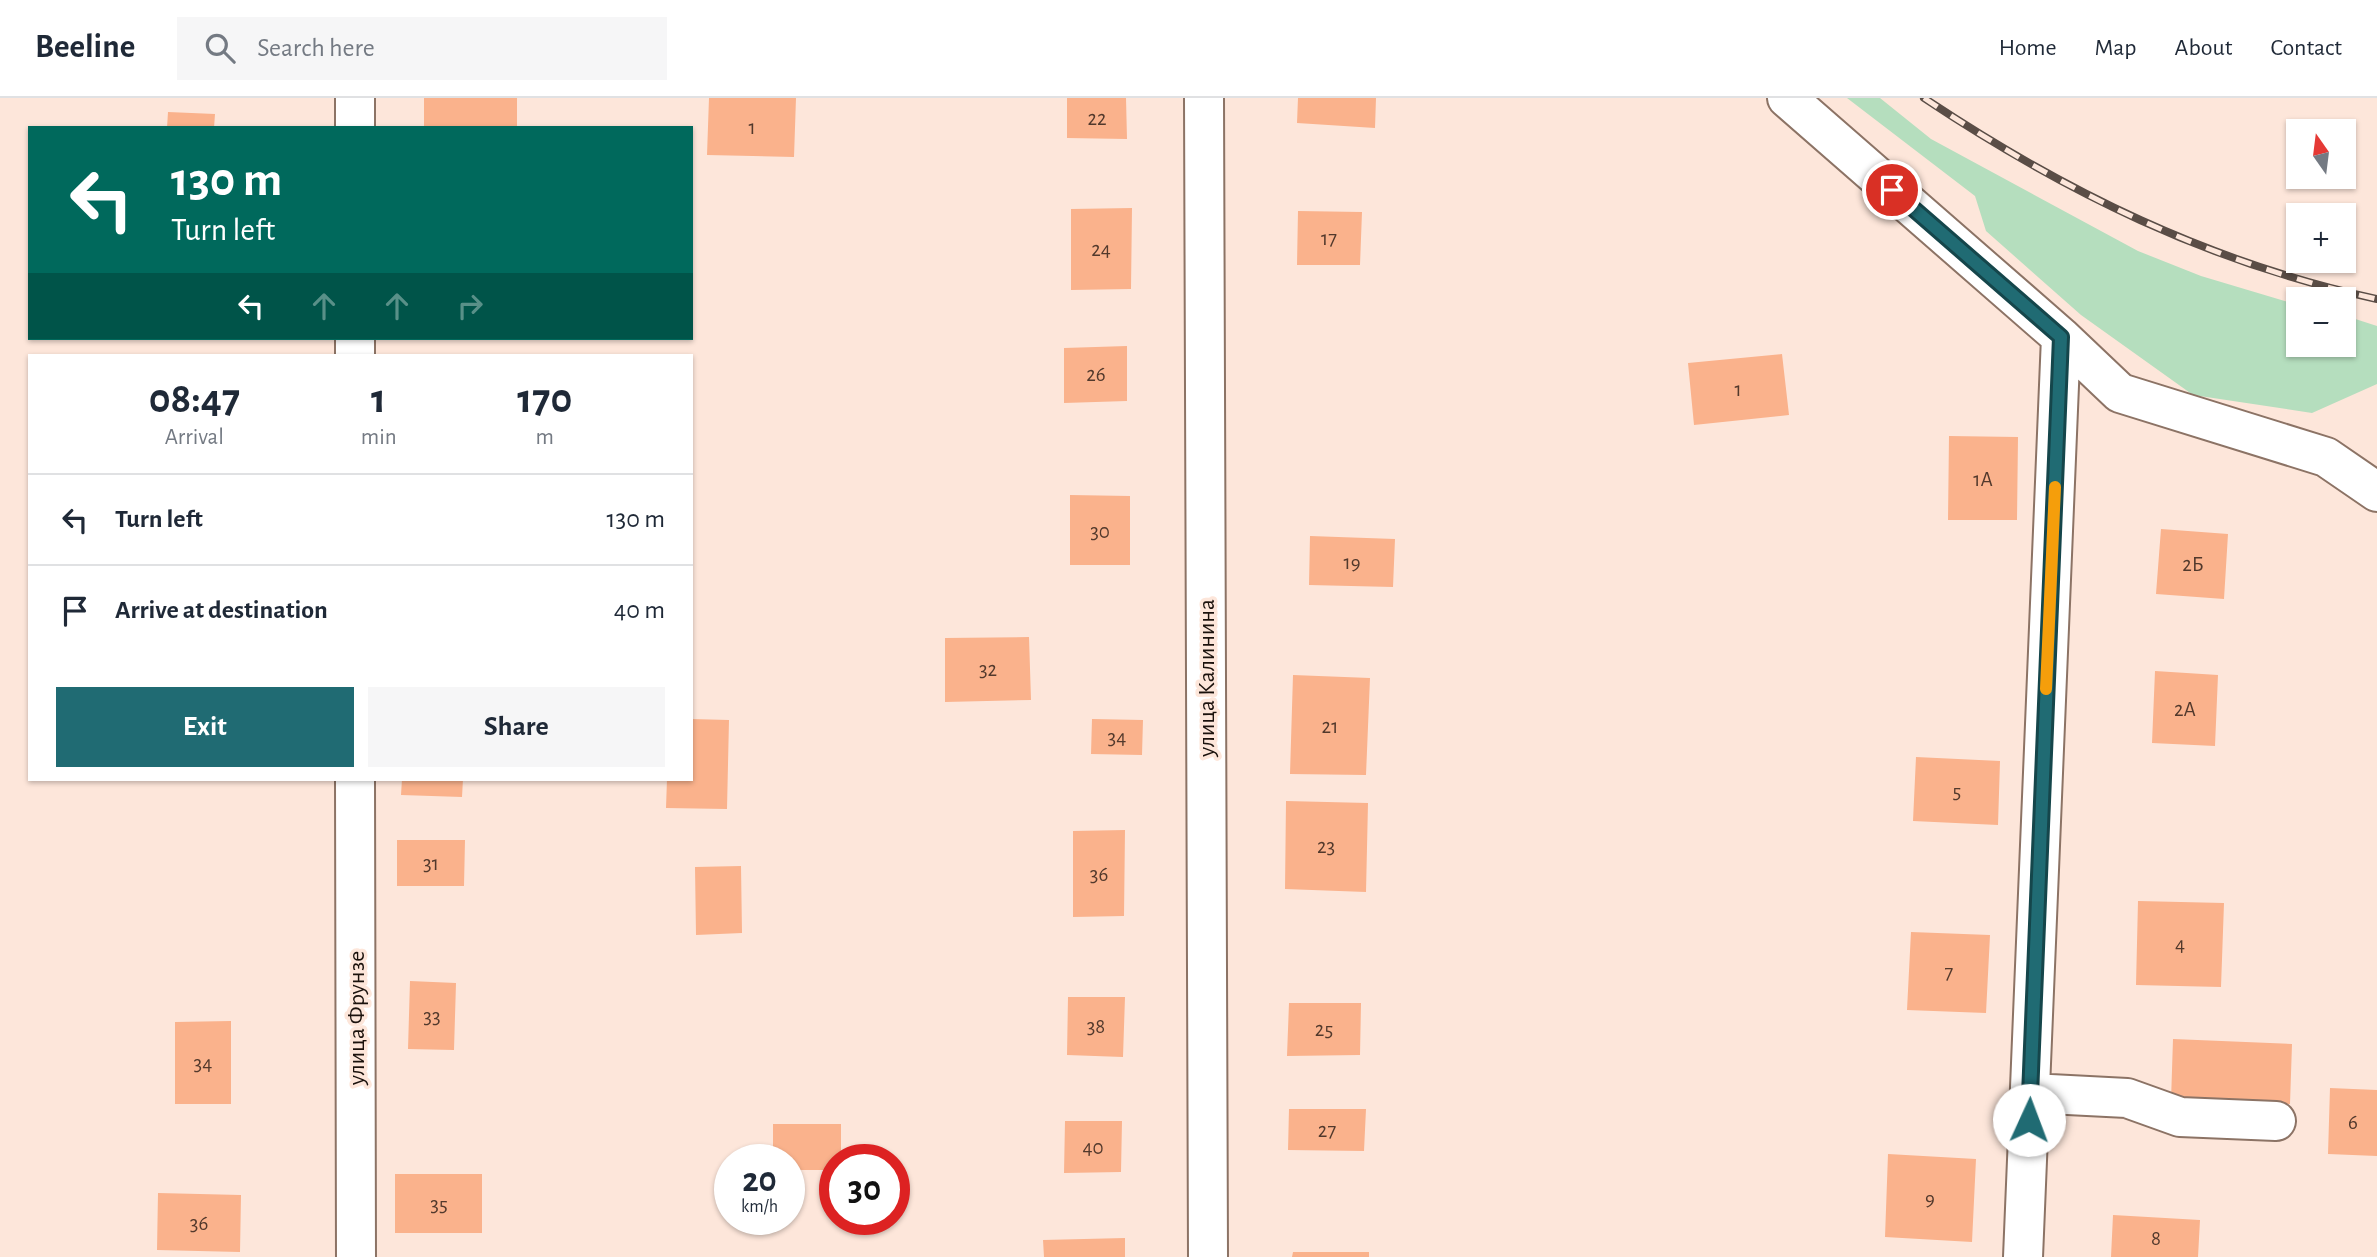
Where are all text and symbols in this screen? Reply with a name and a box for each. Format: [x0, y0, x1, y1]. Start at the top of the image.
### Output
search box [177, 17, 667, 80]
icon: search [201, 29, 239, 67]
text: Beeline [35, 31, 135, 64]
text: Search here [257, 35, 375, 61]
text: Home [1999, 36, 2057, 60]
text: Map [2095, 36, 2137, 60]
text: About [2175, 36, 2232, 60]
text: Contact [2270, 36, 2342, 60]
house number: 22 [1087, 108, 1107, 129]
house number: 1 [748, 117, 756, 138]
north arrow [2286, 119, 2356, 189]
map controls [2286, 119, 2356, 357]
icon: left [56, 154, 147, 245]
text: 130 m [171, 156, 282, 205]
pin [1862, 160, 1922, 220]
icon: arrive [1873, 171, 1911, 209]
button: + [2286, 203, 2356, 273]
text: Turn left [171, 214, 275, 246]
house number: 17 [1321, 228, 1337, 249]
house number: 24 [1091, 239, 1111, 260]
icon: left [232, 287, 270, 325]
icon: ahead [305, 287, 343, 325]
icon: ahead [378, 287, 416, 325]
icon: right [451, 287, 489, 325]
button: − [2286, 287, 2356, 357]
house number: 26 [1086, 364, 1106, 385]
text: 08:47 [149, 378, 240, 420]
text: 1 [371, 378, 386, 420]
text: 170 [517, 378, 572, 420]
house number: 1 [1734, 379, 1742, 400]
text: Arrival [165, 426, 224, 449]
text: min [361, 426, 397, 449]
text: m [536, 426, 554, 449]
house number: 1А [1973, 469, 1993, 490]
icon: left [56, 501, 94, 539]
text: Turn left [115, 506, 203, 532]
text: 130 m [607, 506, 665, 532]
house number: 30 [1090, 521, 1110, 542]
house number: 19 [1343, 552, 1361, 573]
house number: 2Б [2182, 554, 2204, 575]
icon: arrive [56, 592, 94, 630]
text: Arrive at destination [115, 597, 328, 623]
text: 40 m [614, 597, 665, 623]
street label: улица Калинина [1195, 599, 1219, 758]
house number: 32 [979, 659, 997, 680]
button: Exit [56, 687, 354, 767]
button: Share [368, 687, 665, 767]
house number: 2А [2174, 699, 2196, 720]
house number: 21 [1322, 716, 1338, 737]
house number: 34 [1108, 727, 1126, 748]
house number: 5 [1953, 781, 1961, 802]
house number: 23 [1317, 836, 1335, 857]
house number: 31 [423, 853, 439, 874]
house number: 36 [1090, 864, 1108, 885]
house number: 4 [2175, 934, 2185, 955]
street label: улица Фрунзе [345, 951, 369, 1086]
house number: 7 [1945, 962, 1954, 983]
house number: 33 [423, 1006, 441, 1027]
house number: 38 [1087, 1016, 1105, 1037]
house number: 25 [1315, 1019, 1333, 1040]
house number: 34 [194, 1053, 212, 1074]
position arrow [1992, 1083, 2066, 1157]
house number: 6 [2348, 1112, 2358, 1133]
house number: 27 [1318, 1120, 1336, 1141]
house number: 40 [1082, 1137, 1104, 1158]
speed limit sign: 30 [819, 1144, 910, 1235]
text: 20 [742, 1163, 777, 1198]
house number: 9 [1925, 1188, 1935, 1209]
house number: 35 [430, 1194, 448, 1215]
text: km/h [741, 1198, 778, 1216]
house number: 36 [190, 1213, 208, 1234]
house number: 8 [2151, 1228, 2161, 1249]

